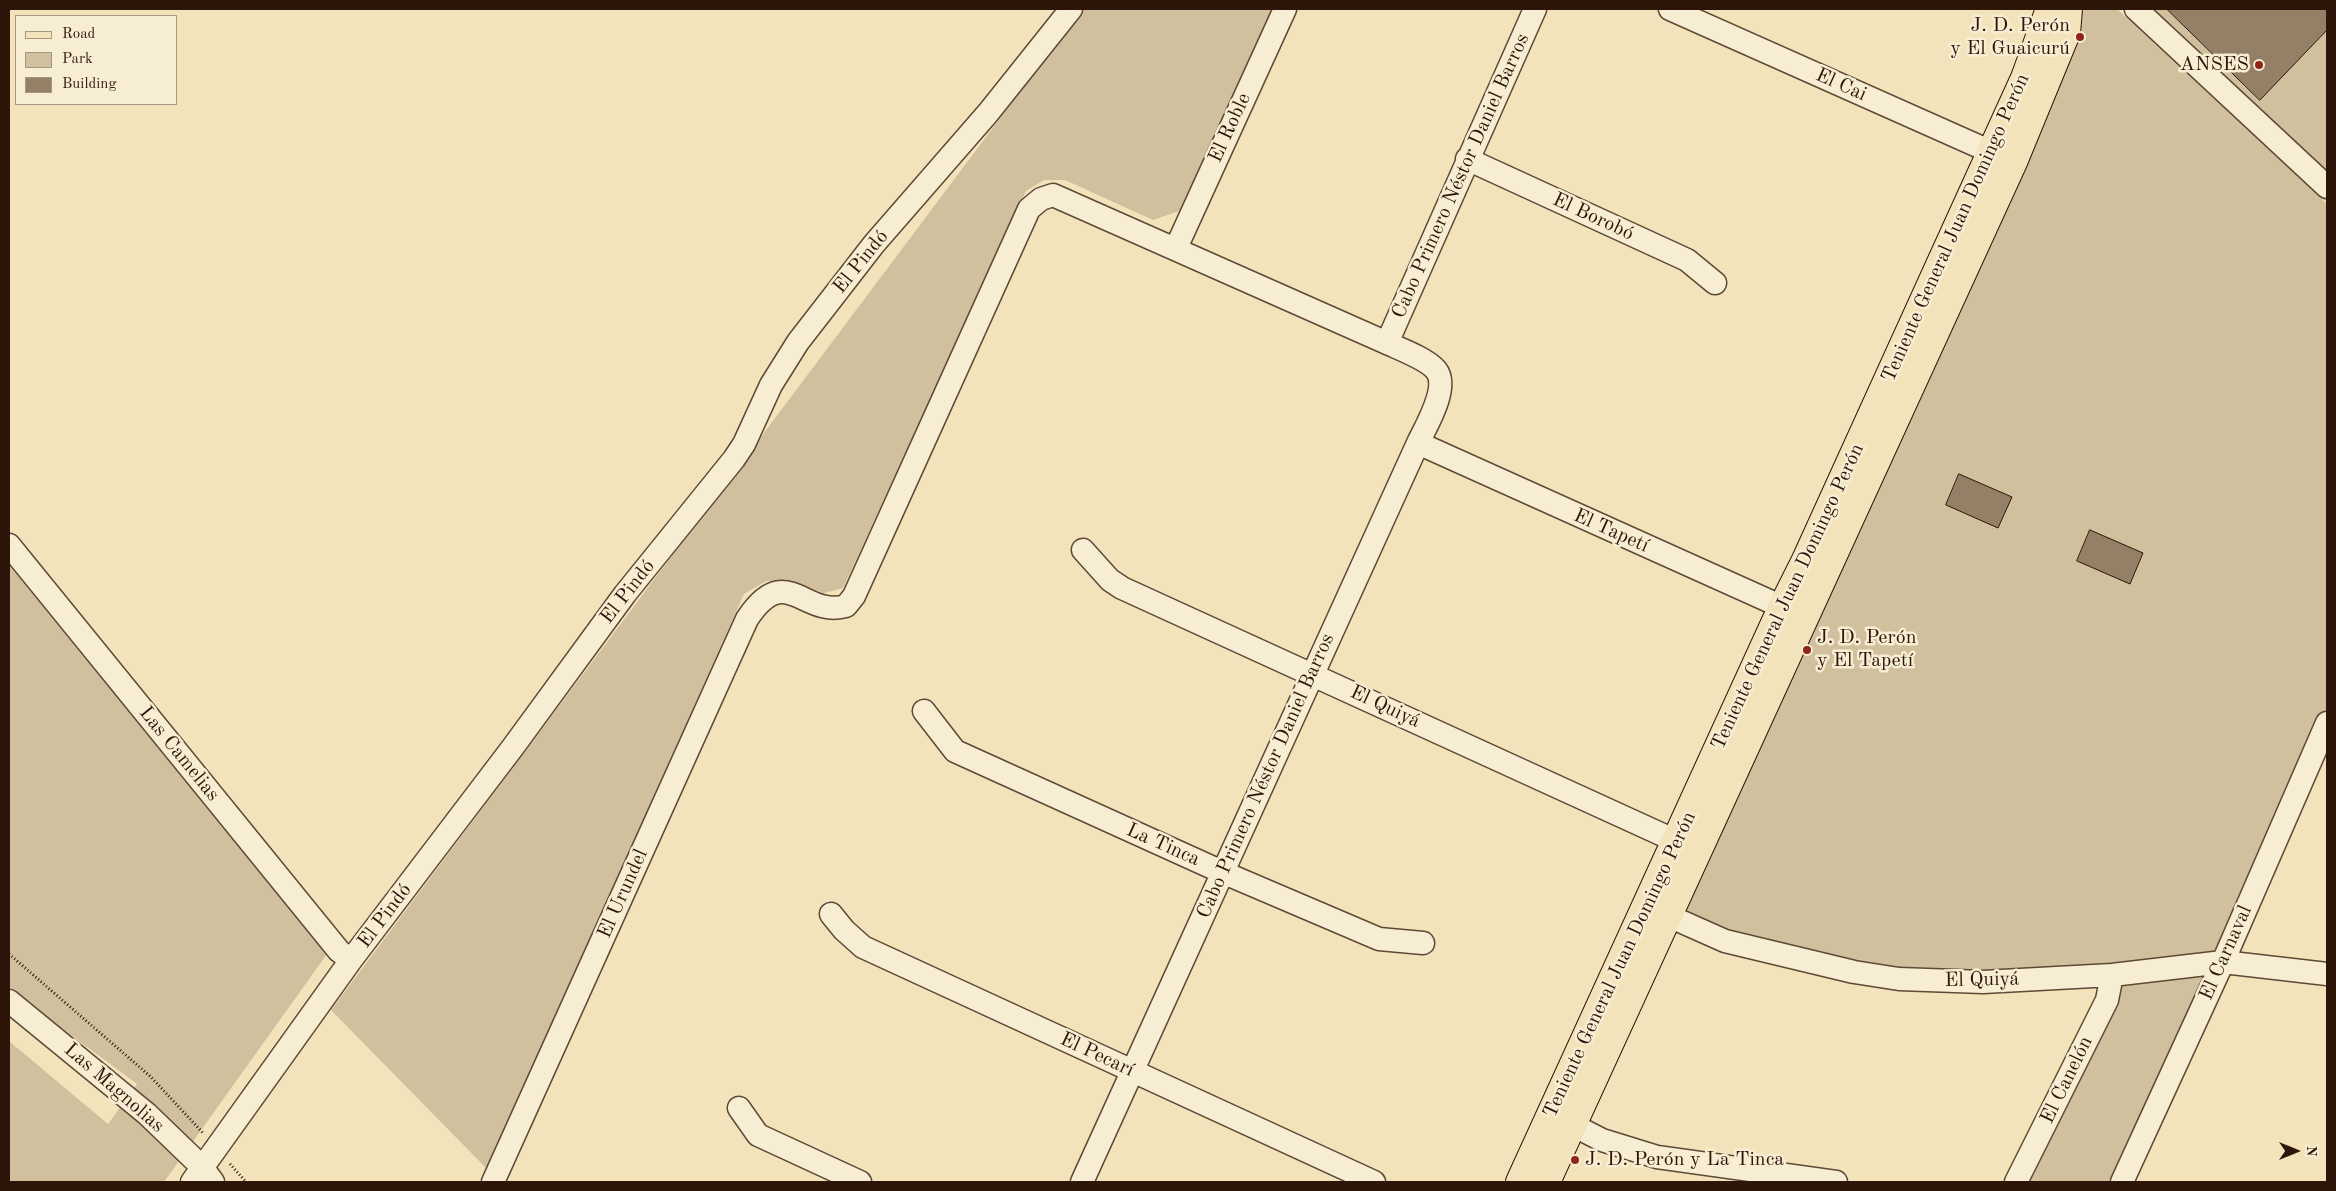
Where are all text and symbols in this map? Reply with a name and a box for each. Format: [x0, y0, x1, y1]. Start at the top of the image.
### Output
place label: J. D. Perón y El Guaicurú [1950, 14, 2070, 61]
legend [15, 15, 178, 105]
text: Road [62, 27, 95, 42]
street label: Cabo Primero Néstor Daniel Barros [1387, 30, 1535, 322]
marker: J. D. Perón y El Guaicurú [2074, 31, 2086, 43]
text: Park [62, 52, 93, 67]
place label: ANSES [2180, 53, 2249, 77]
marker: ANSES [2253, 59, 2265, 71]
street label: El Cai [1812, 63, 1870, 107]
street label: Teniente General Juan Domingo Perón [1877, 70, 2035, 386]
text: Building [62, 77, 117, 92]
street label: El Roble [1204, 89, 1256, 167]
street label: El Borobó [1549, 188, 1637, 246]
street label: El Pindó [828, 225, 894, 299]
street label: Teniente General Juan Domingo Perón [1706, 440, 1870, 754]
street label: El Tapetí [1570, 504, 1652, 558]
street label: El Pindó [595, 555, 661, 629]
place label: J. D. Perón y El Tapetí [1817, 626, 1916, 673]
street label: Cabo Primero Néstor Daniel Barros [1192, 630, 1340, 922]
marker: J. D. Perón y El Tapetí [1801, 644, 1813, 656]
street label: El Quiyá [1346, 680, 1424, 734]
street label: Las Camelias [133, 702, 225, 806]
street label: Teniente General Juan Domingo Perón [1538, 808, 1702, 1122]
street label: La Tinca [1123, 818, 1203, 872]
street label: El Urundel [593, 846, 653, 942]
street label: El Pindó [353, 879, 417, 953]
street label: El Carnaval [2194, 902, 2258, 1004]
street label: El Quiyá [1944, 967, 2020, 993]
street label: El Pecarí [1056, 1027, 1138, 1083]
street label: El Canelón [2036, 1032, 2098, 1128]
street label: Las Magnolias [59, 1038, 169, 1138]
north arrow [2271, 1126, 2321, 1176]
text: N [2304, 1146, 2318, 1156]
place label: J. D. Perón y La Tinca [1585, 1148, 1784, 1172]
marker: J. D. Perón y La Tinca [1569, 1154, 1581, 1166]

